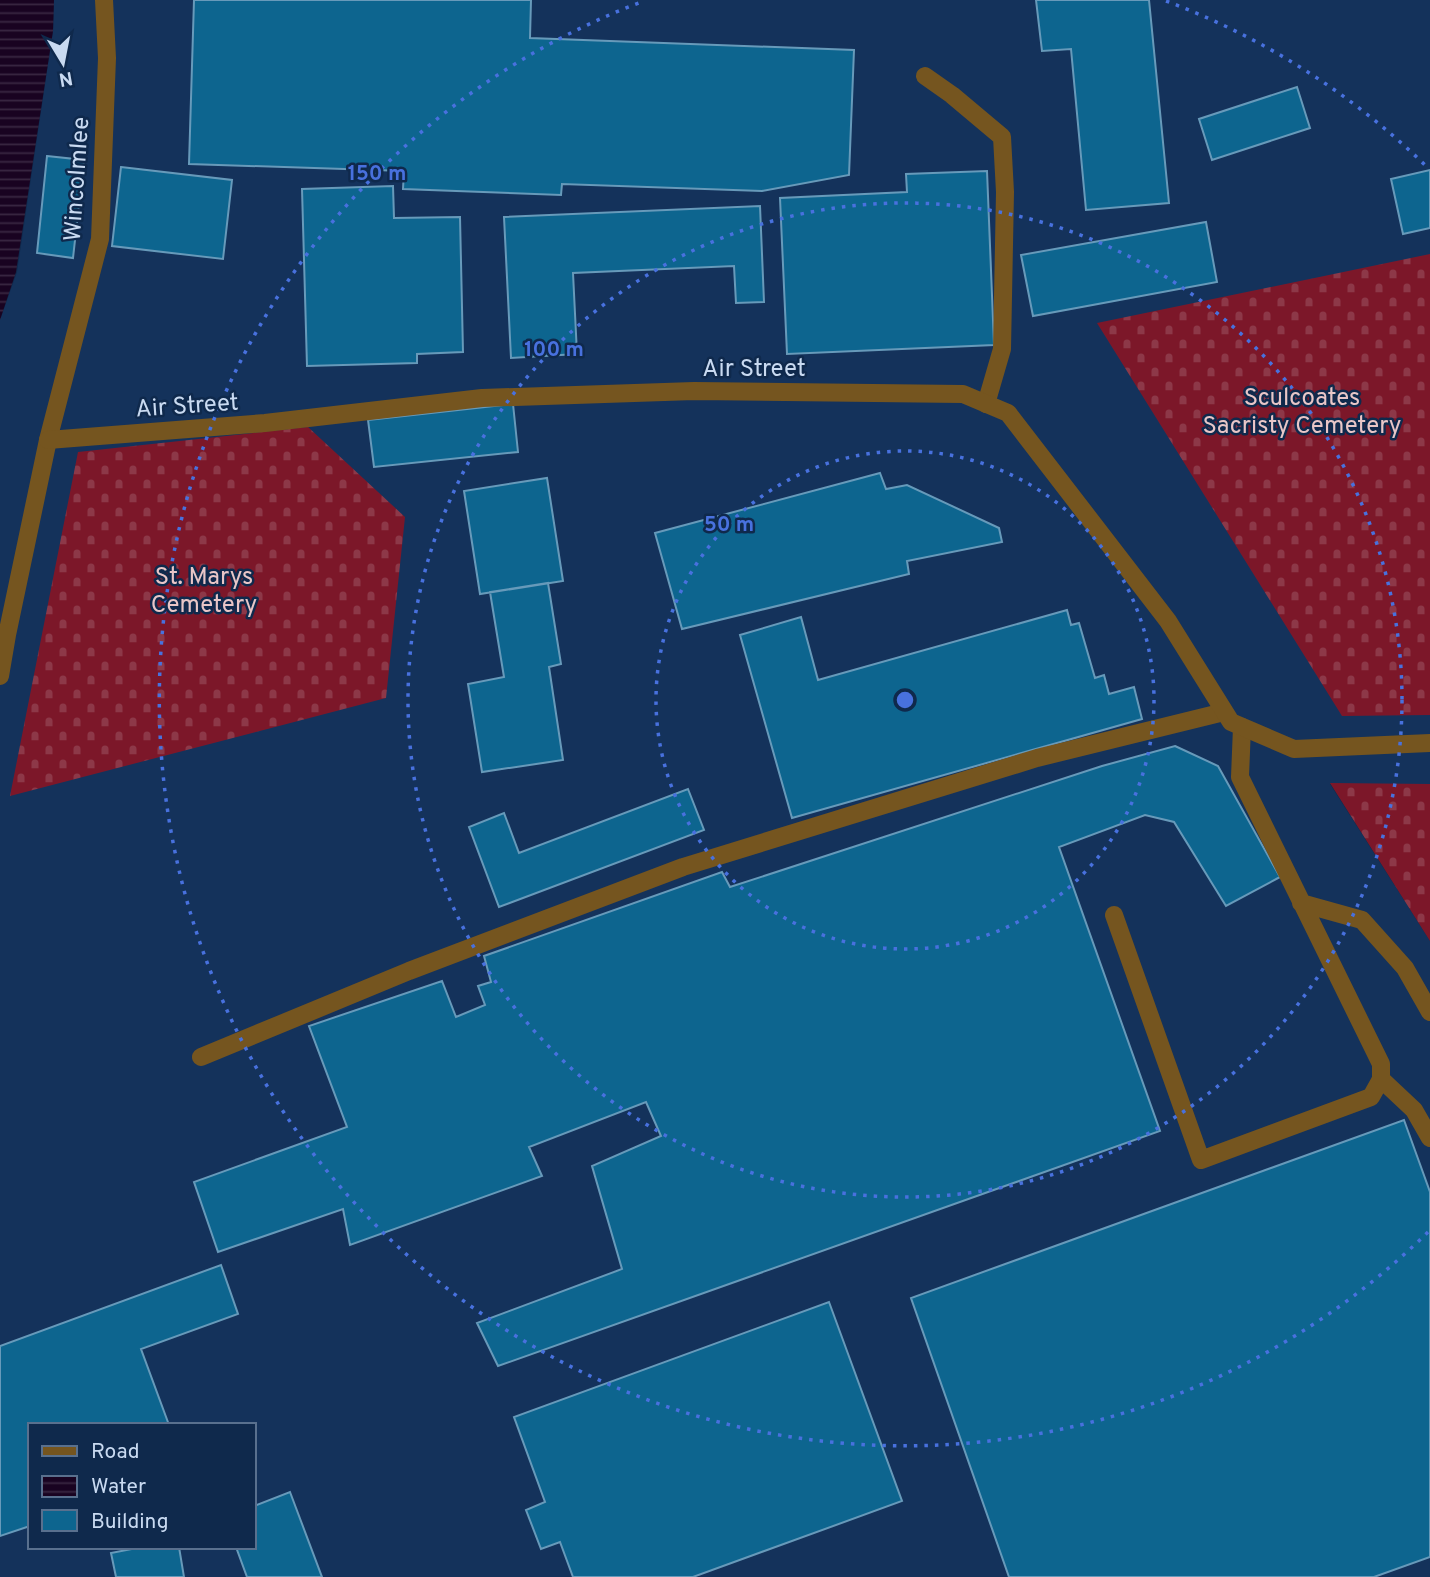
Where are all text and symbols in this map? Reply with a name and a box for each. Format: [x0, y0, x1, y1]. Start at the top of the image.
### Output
north arrow [28, 28, 98, 98]
text: N [57, 65, 74, 91]
street label: Wincolmlee [59, 116, 97, 242]
text: 150 m [348, 161, 406, 188]
text: 100 m [524, 337, 584, 364]
street label: Air Street [702, 355, 806, 385]
park label: Sculcoates Sacristy Cemetery [1202, 384, 1402, 442]
street label: Air Street [134, 388, 240, 426]
text: 50 m [704, 512, 754, 539]
park label: St. Marys Cemetery [151, 563, 257, 621]
centre of rings [893, 688, 917, 712]
legend [28, 1423, 256, 1549]
text: Road [91, 1439, 140, 1466]
text: Water [91, 1474, 146, 1501]
text: Building [91, 1509, 169, 1536]

